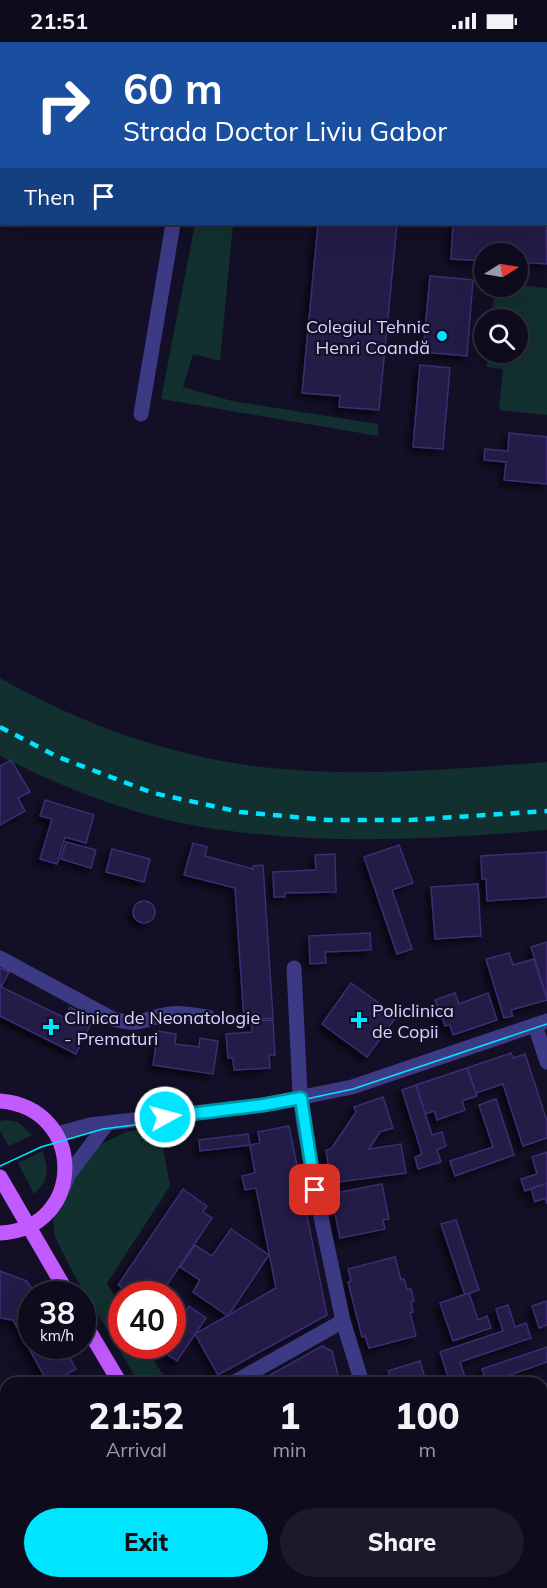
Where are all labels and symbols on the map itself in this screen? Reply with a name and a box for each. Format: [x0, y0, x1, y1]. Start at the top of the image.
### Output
north arrow [474, 243, 528, 297]
place label: Colegiul Tehnic Henri Coandă [306, 315, 430, 359]
marker: Colegiul Tehnic Henri Coandă [435, 329, 449, 343]
place label: Policlinica de Copii [372, 999, 454, 1043]
place label: Clinica de Neonatologie - Prematuri [64, 1006, 260, 1050]
marker: Policlinica de Copii [350, 1011, 368, 1029]
marker: Clinica de Neonatologie - Prematuri [42, 1018, 60, 1036]
position arrow [133, 1085, 197, 1149]
pin [289, 1164, 340, 1215]
speed limit sign: 40 [108, 1281, 186, 1359]

